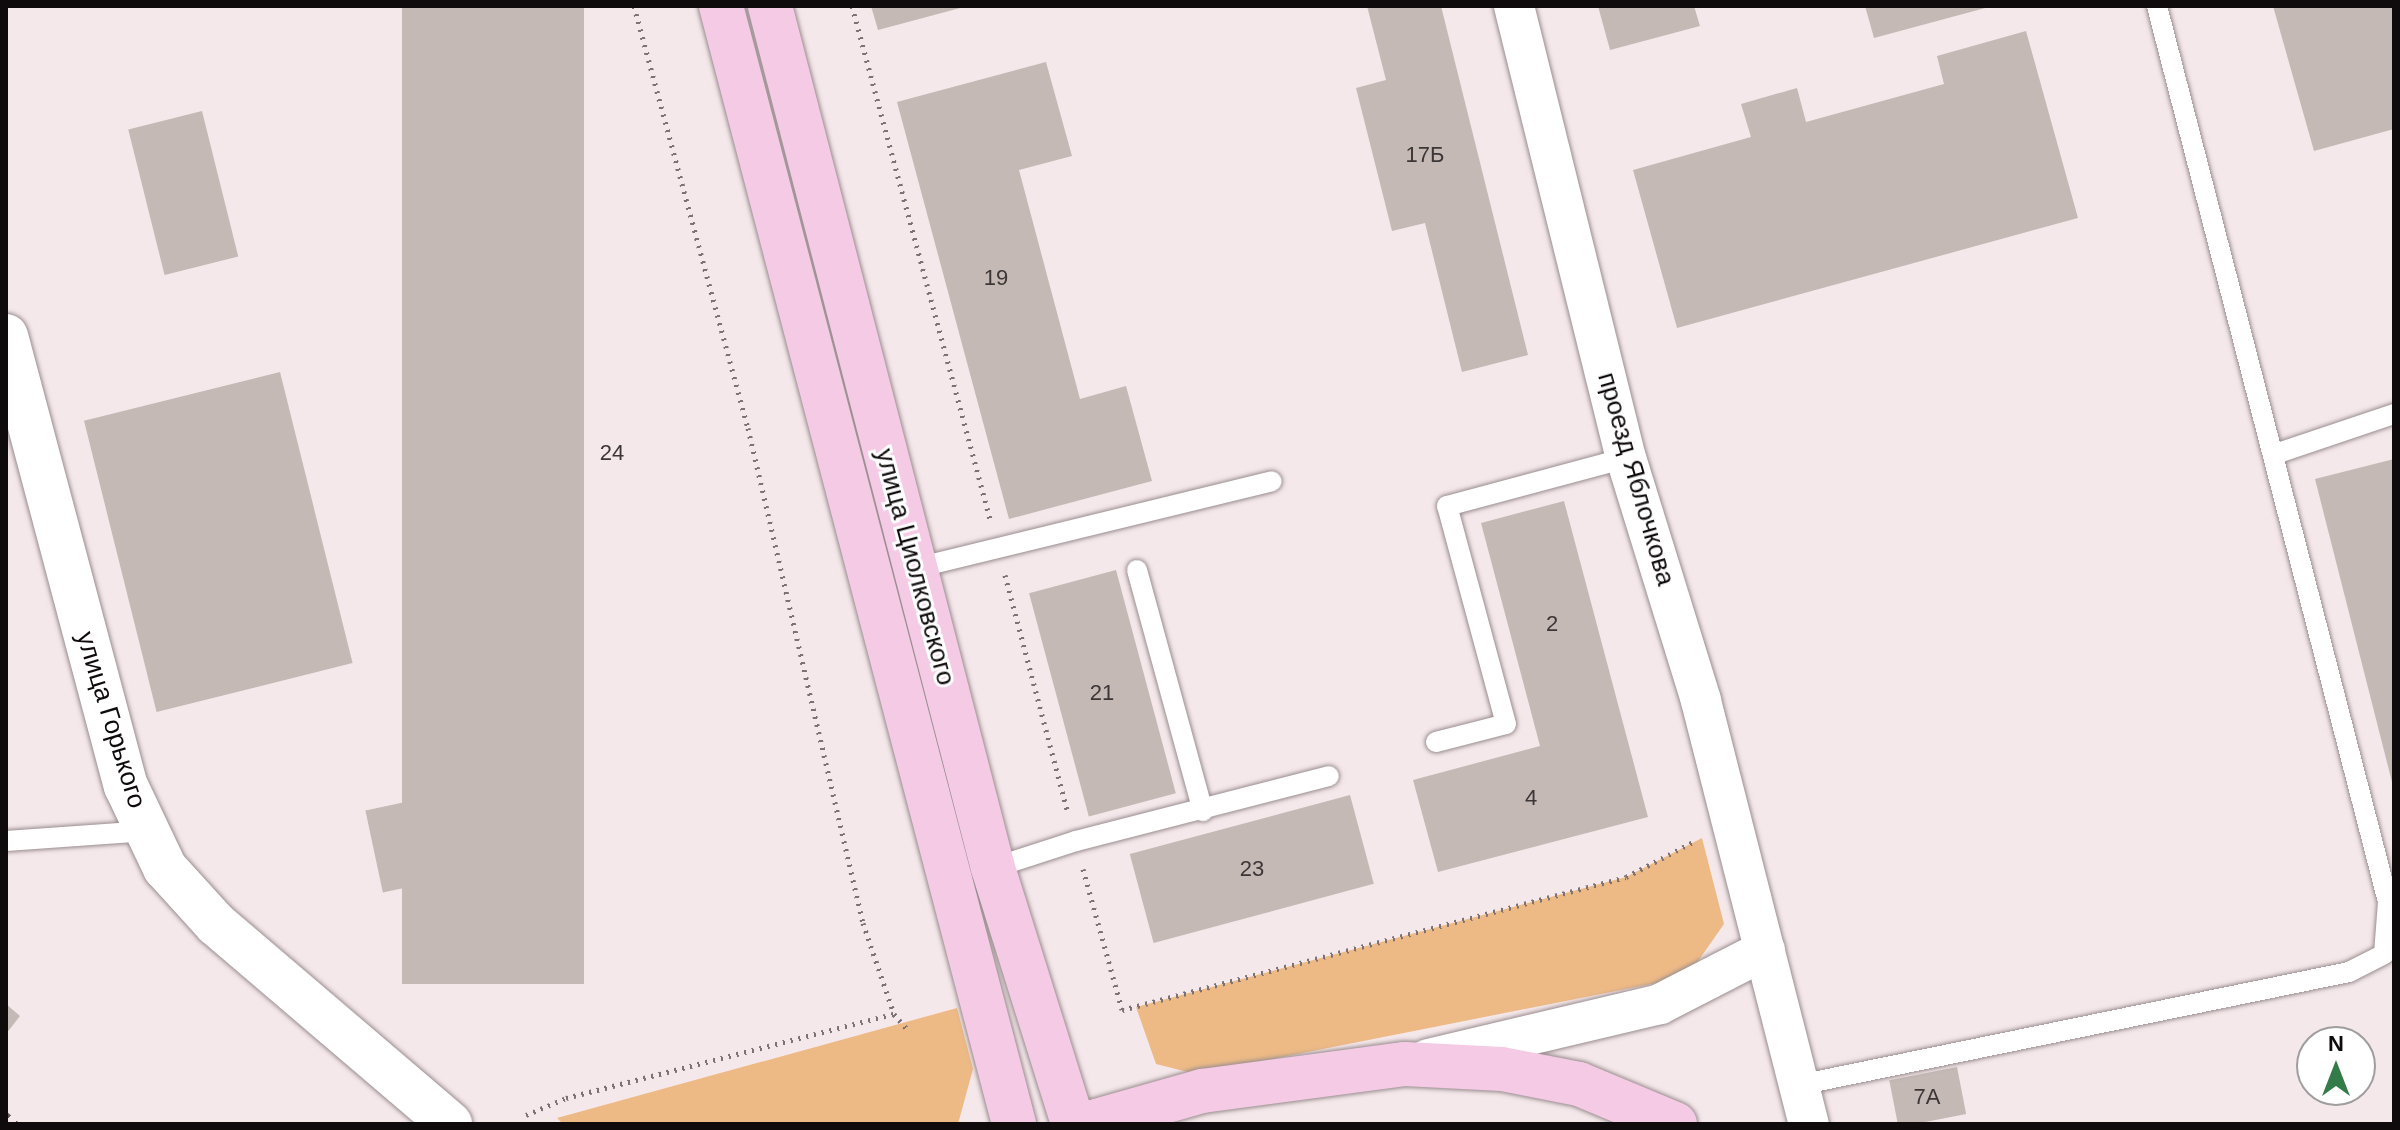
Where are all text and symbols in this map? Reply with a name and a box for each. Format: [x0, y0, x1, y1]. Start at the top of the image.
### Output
house number: 17Б [1406, 142, 1444, 168]
house number: 19 [984, 265, 1008, 291]
street label: проезд Яблочкова [1591, 369, 1681, 589]
house number: 24 [600, 440, 624, 466]
street label: улица Циолковского [868, 445, 962, 689]
house number: 2 [1546, 611, 1558, 637]
street label: улица Горького [69, 628, 153, 812]
house number: 21 [1090, 680, 1114, 706]
house number: 4 [1525, 785, 1537, 811]
house number: 23 [1240, 856, 1264, 882]
north arrow [2296, 1026, 2376, 1106]
text: N [2328, 1031, 2344, 1056]
house number: 7А [1914, 1084, 1940, 1110]

